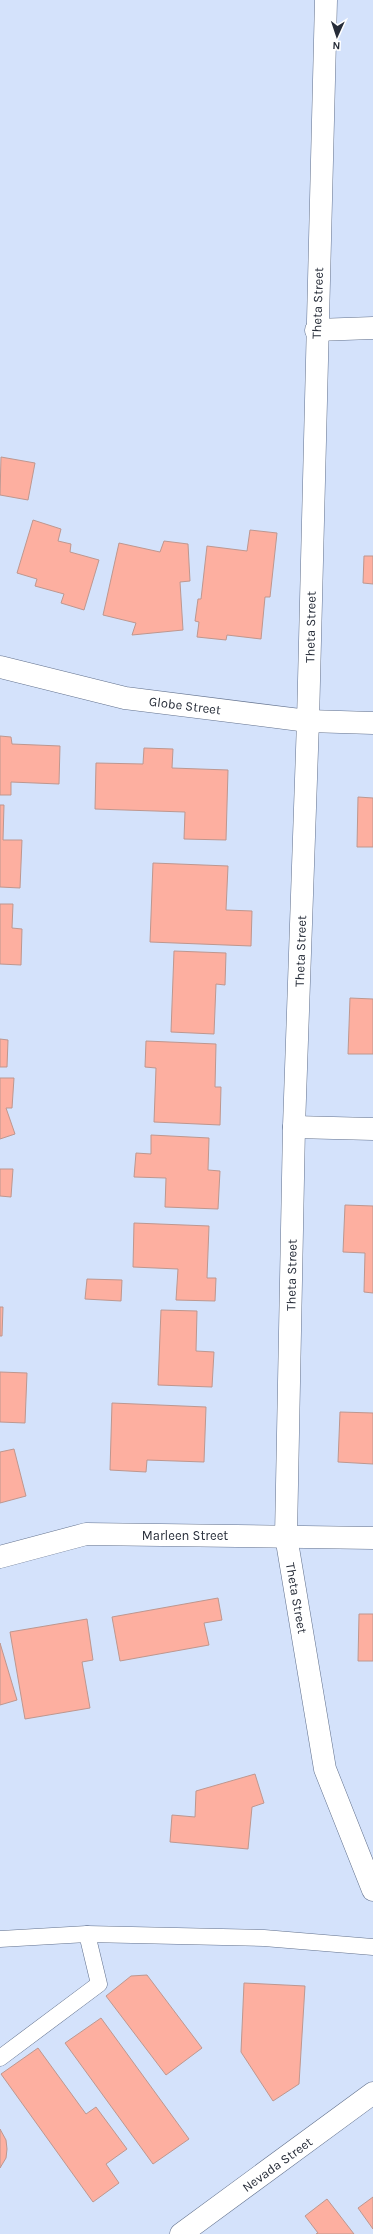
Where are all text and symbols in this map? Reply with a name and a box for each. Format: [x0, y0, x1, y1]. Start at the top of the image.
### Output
north arrow [317, 16, 357, 56]
text: N [332, 39, 341, 52]
street label: Theta Street [309, 267, 326, 339]
street label: Theta Street [302, 591, 319, 663]
street label: Globe Street [148, 694, 222, 717]
street label: Theta Street [292, 915, 309, 987]
street label: Theta Street [283, 1239, 300, 1311]
street label: Marleen Street [142, 1528, 228, 1543]
street label: Theta Street [283, 1561, 310, 1635]
street label: Nevada Street [239, 2134, 315, 2195]

